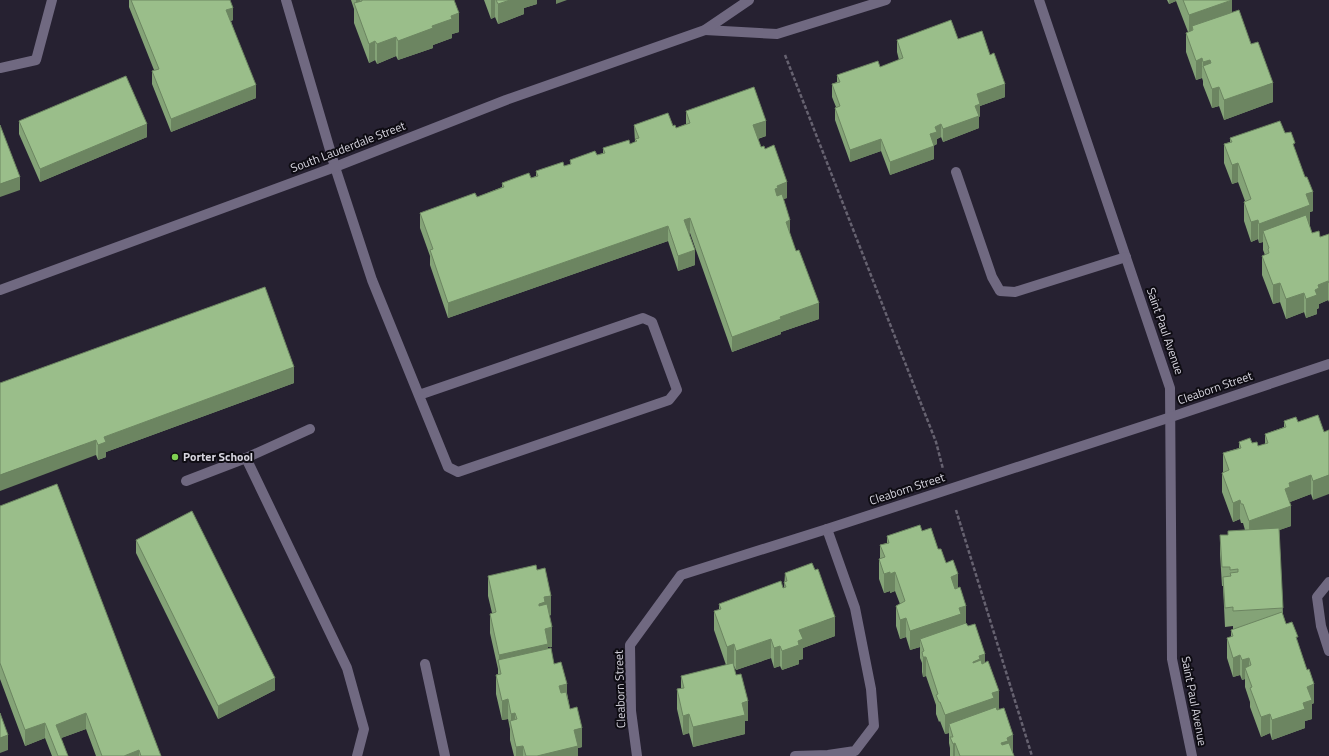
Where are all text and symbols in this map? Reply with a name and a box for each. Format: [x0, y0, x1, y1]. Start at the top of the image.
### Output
street label: South Lauderdale Street [288, 116, 409, 177]
street label: Saint Paul Avenue [1142, 285, 1189, 377]
street label: Cleaborn Street [1175, 366, 1256, 409]
place label: Porter School [183, 447, 253, 466]
marker: Porter School [170, 452, 180, 462]
street label: Cleaborn Street [867, 467, 948, 510]
street label: Cleaborn Street [609, 649, 630, 728]
street label: Saint Paul Avenue [1177, 655, 1212, 747]

